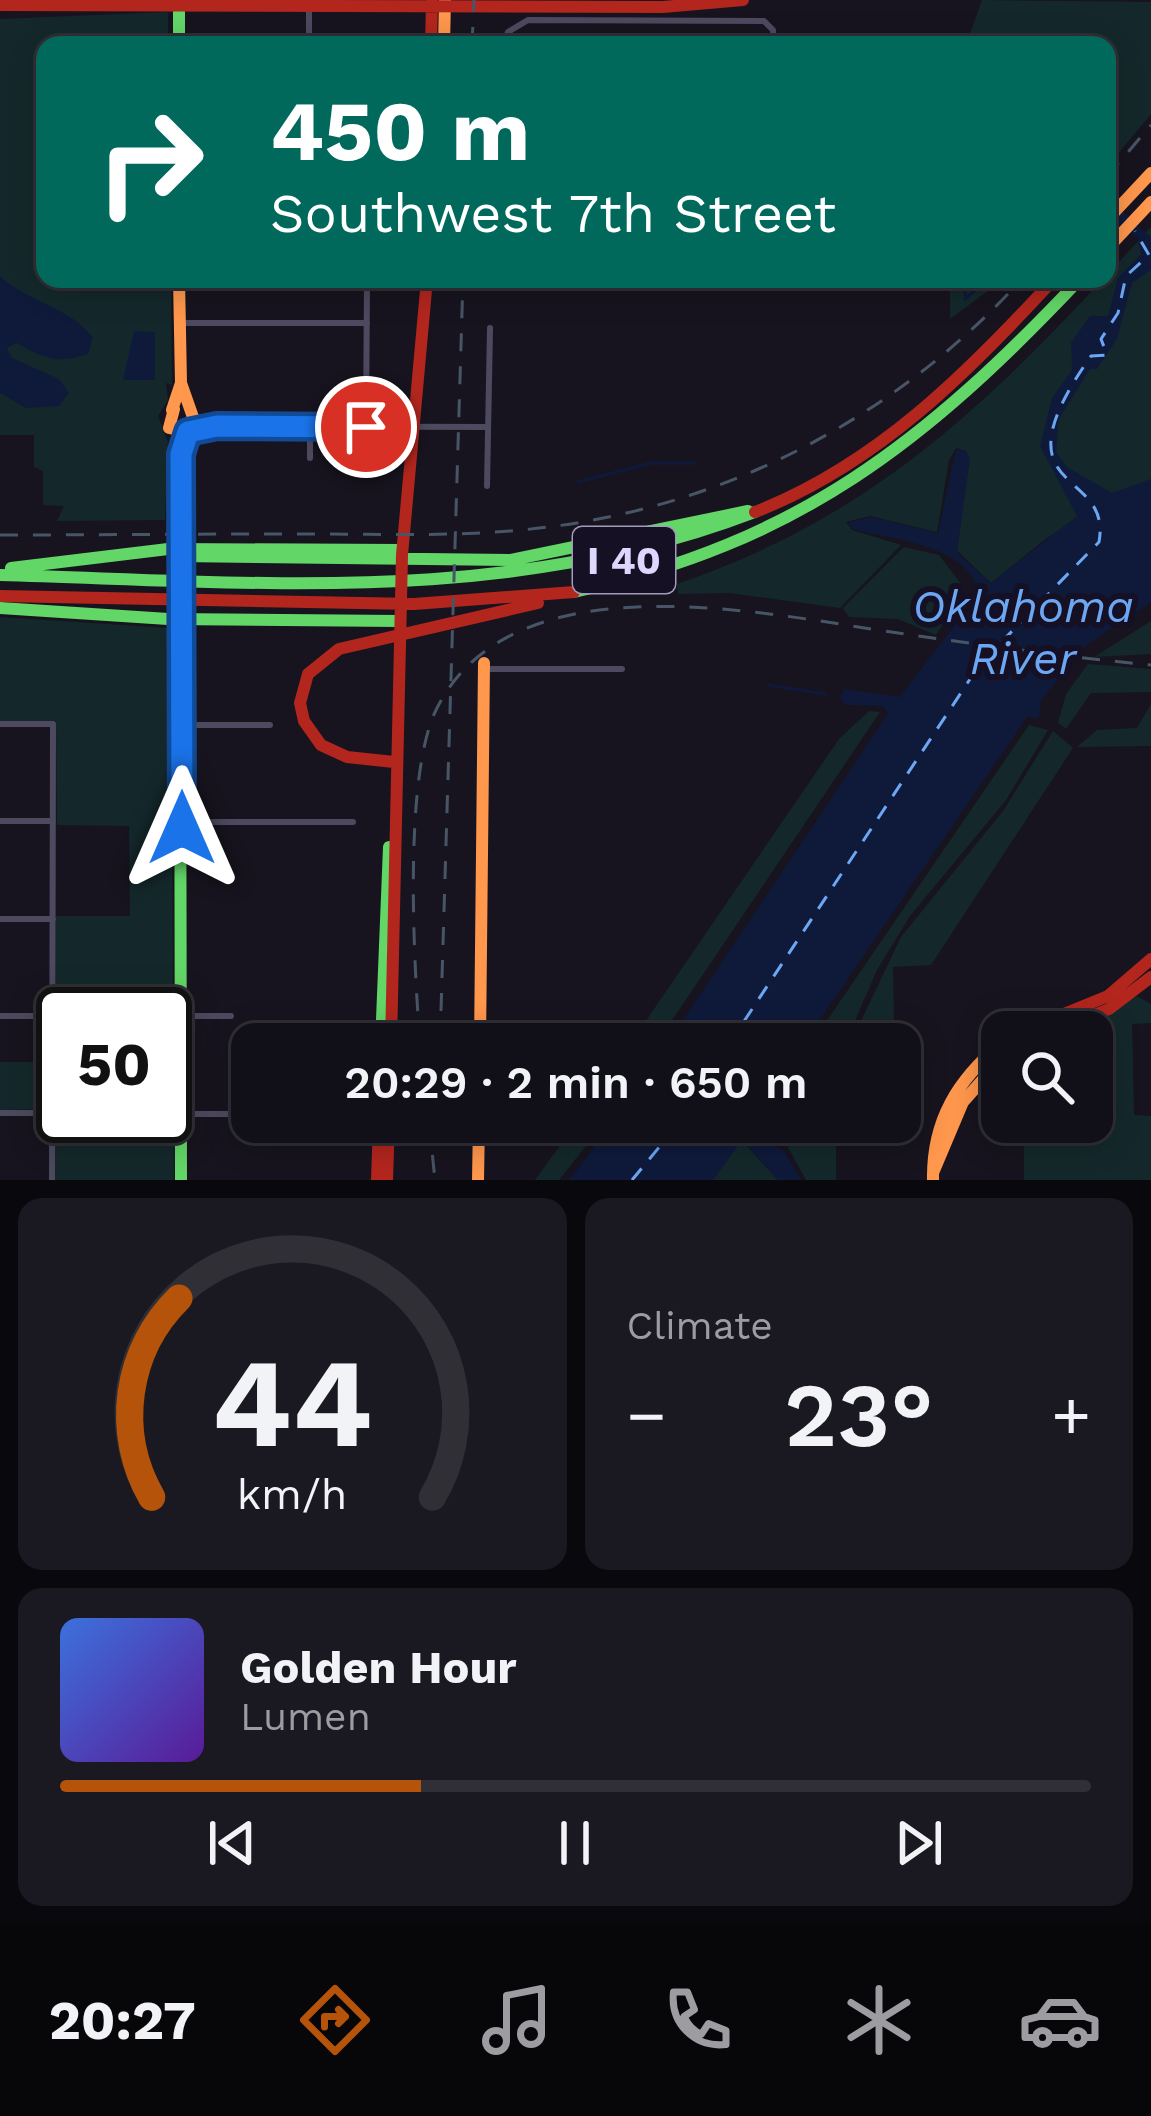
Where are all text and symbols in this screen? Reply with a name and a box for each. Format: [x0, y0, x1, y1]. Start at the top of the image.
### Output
text: 450 m [270, 82, 530, 180]
icon: right [72, 84, 228, 240]
text: Southwest 7th Street [270, 182, 836, 245]
pin [315, 376, 417, 478]
icon: arrive [333, 394, 399, 460]
road number: I 40 [573, 527, 675, 593]
water label: Oklahoma River [912, 580, 1134, 685]
position arrow [119, 765, 245, 891]
speed limit sign: 50 [36, 987, 192, 1143]
map controls [981, 1011, 1113, 1143]
button: search [981, 1011, 1113, 1143]
text: 20:29 · 2 min · 650 m [344, 1056, 808, 1109]
text: Climate [627, 1303, 773, 1348]
text: 44 [212, 1330, 373, 1476]
text: 23° [784, 1362, 934, 1468]
text: − [627, 1377, 666, 1454]
text: + [1051, 1377, 1091, 1454]
text: km/h [237, 1469, 347, 1519]
text: Golden Hour [240, 1641, 517, 1694]
text: Lumen [240, 1694, 371, 1739]
icon: previous [199, 1810, 265, 1876]
icon: pause [542, 1810, 608, 1876]
icon: next [886, 1810, 952, 1876]
icon: directions [293, 1978, 377, 2062]
icon: music [475, 1978, 559, 2062]
icon: phone [656, 1978, 740, 2062]
icon: climate [837, 1978, 921, 2062]
icon: car [1018, 1978, 1102, 2062]
text: 20:27 [49, 1989, 196, 2052]

